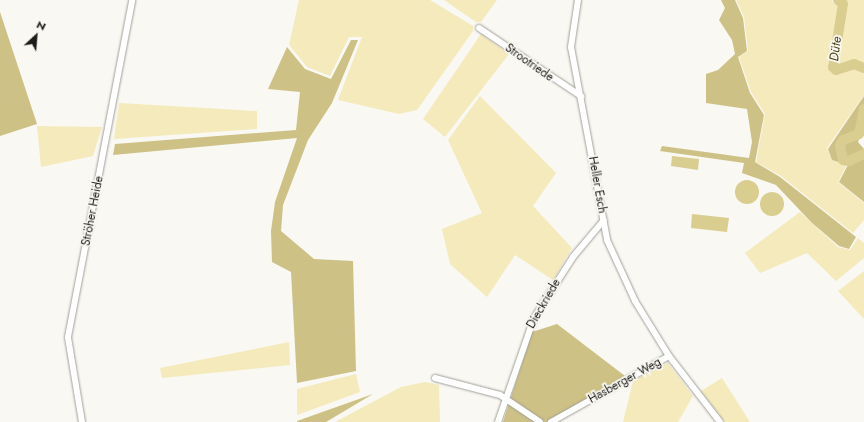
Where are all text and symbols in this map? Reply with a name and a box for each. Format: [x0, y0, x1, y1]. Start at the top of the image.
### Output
north arrow [16, 16, 56, 56]
text: N [34, 16, 49, 34]
water label: Düte [827, 36, 845, 62]
street label: Strootriede [502, 41, 556, 85]
street label: Heller Esch [585, 155, 609, 215]
street label: Ströher Heide [79, 175, 107, 247]
street label: Dieckriede [524, 277, 564, 331]
street label: Hasberger Weg [586, 355, 664, 407]

